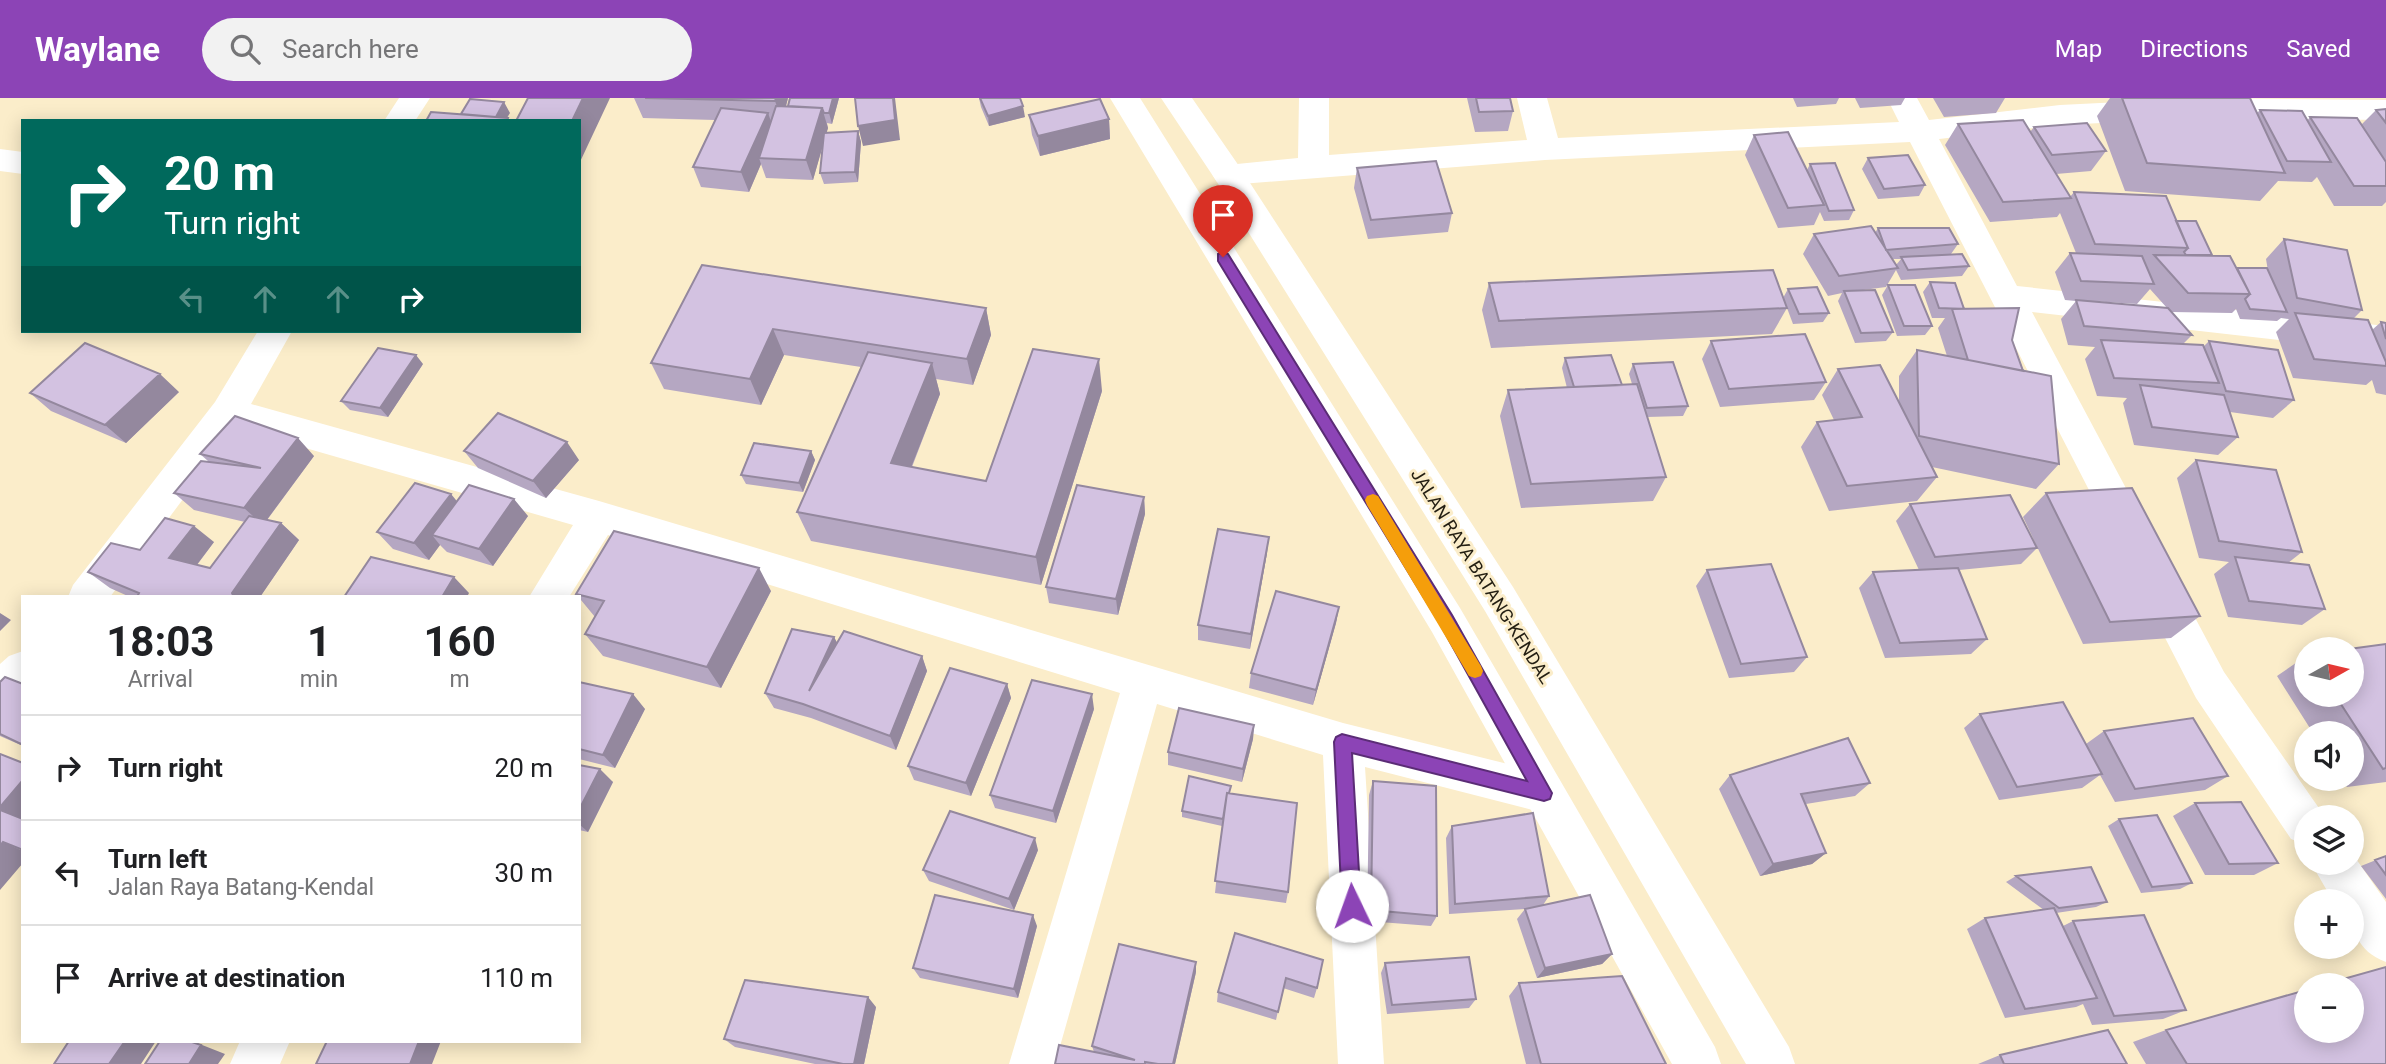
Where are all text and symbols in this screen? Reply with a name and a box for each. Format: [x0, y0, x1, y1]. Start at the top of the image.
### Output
search box [202, 18, 692, 81]
text: Waylane [35, 30, 160, 69]
icon: search [226, 30, 264, 68]
text: Search here [282, 34, 419, 64]
text: Map [2055, 35, 2102, 63]
text: Directions [2140, 35, 2248, 63]
text: Saved [2286, 35, 2351, 63]
text: 20 m [164, 145, 275, 202]
icon: right [49, 147, 140, 238]
pin [1193, 185, 1253, 257]
icon: arrive [1204, 196, 1242, 234]
text: Turn right [164, 204, 300, 242]
icon: left [173, 280, 211, 318]
icon: ahead [246, 280, 284, 318]
icon: ahead [319, 280, 357, 318]
icon: right [392, 280, 430, 318]
street label: JALAN RAYA BATANG-KENDAL [1407, 465, 1557, 688]
text: 18:03 [106, 617, 214, 666]
text: 1 [307, 617, 331, 666]
text: 160 [423, 617, 496, 666]
north arrow [2294, 637, 2364, 707]
map controls [2294, 637, 2364, 1043]
text: Arrival [128, 666, 193, 693]
text: min [300, 666, 338, 693]
text: m [450, 666, 470, 693]
button: sound [2294, 721, 2364, 791]
icon: right [49, 749, 87, 787]
text: Turn right [108, 753, 223, 783]
text: 20 m [495, 753, 553, 783]
button: layers [2294, 805, 2364, 875]
text: Turn left [108, 844, 207, 874]
icon: left [49, 854, 87, 892]
text: 30 m [495, 858, 553, 888]
position arrow [1315, 869, 1389, 943]
text: Jalan Raya Batang-Kendal [108, 874, 374, 901]
button: + [2294, 889, 2364, 959]
icon: arrive [49, 959, 87, 997]
text: Arrive at destination [108, 963, 345, 993]
text: 110 m [480, 963, 553, 993]
button: − [2294, 973, 2364, 1043]

